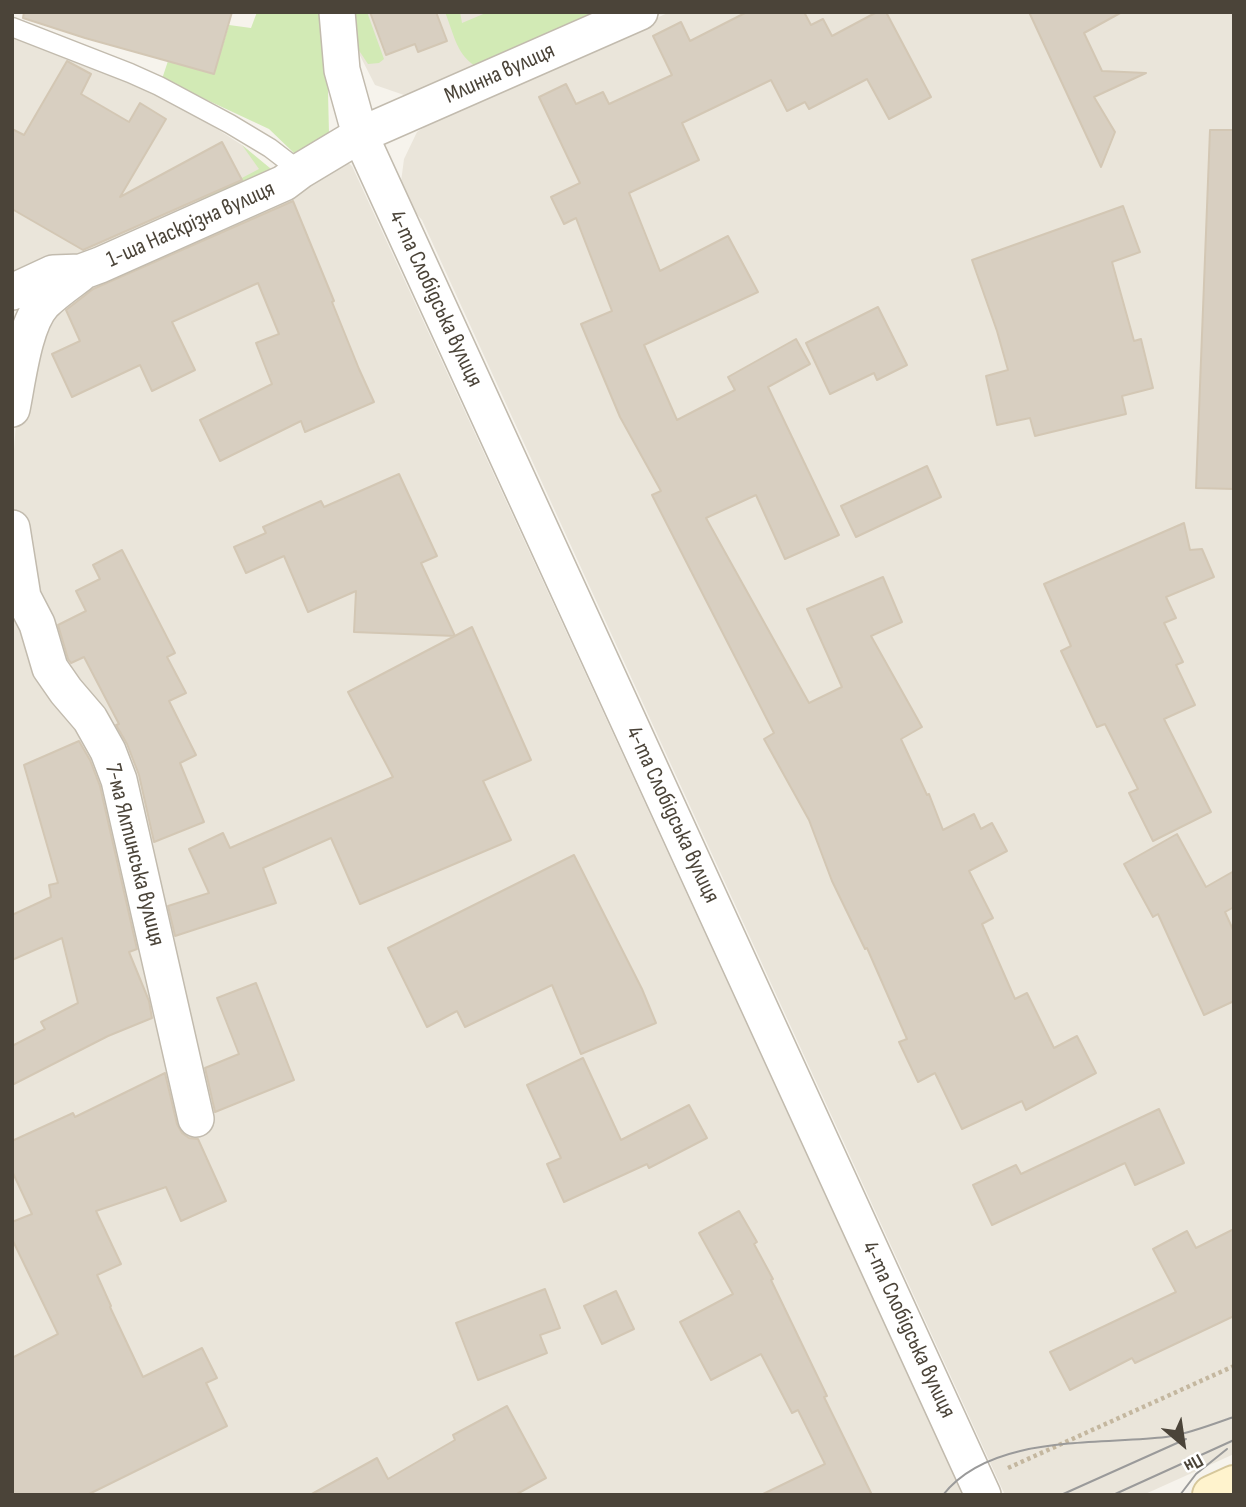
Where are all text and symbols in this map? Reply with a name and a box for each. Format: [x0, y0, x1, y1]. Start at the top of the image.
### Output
street label: Млинна вулиця [441, 37, 559, 111]
street label: 1-ша Наскрізна вулиця [103, 176, 279, 274]
street label: 4-та Слобідська вулиця [382, 206, 488, 392]
street label: 4-та Слобідська вулиця [619, 722, 725, 908]
street label: 7-ма Ялтинська вулиця [98, 761, 170, 949]
street label: 4-та Слобідська вулиця [855, 1237, 961, 1423]
north arrow [1148, 1409, 1218, 1479]
text: Пн [1180, 1448, 1207, 1477]

